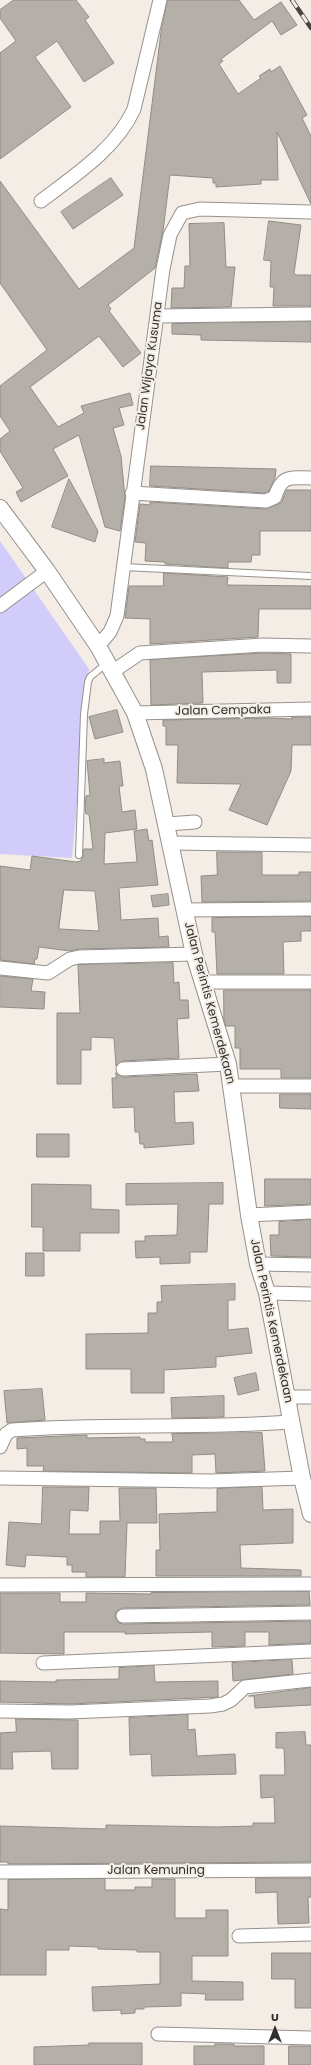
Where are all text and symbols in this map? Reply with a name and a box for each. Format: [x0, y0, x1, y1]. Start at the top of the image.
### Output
street label: Jalan Wijaya Kusuma [134, 301, 166, 431]
street label: Jalan Cempaka [175, 703, 271, 719]
street label: Jalan Perintis Kemerdekaan [180, 920, 238, 1086]
street label: Jalan Perintis Kemerdekaan [247, 1238, 295, 1404]
street label: Jalan Kemuning [107, 1864, 205, 1878]
north arrow [255, 2009, 295, 2049]
text: U [271, 2009, 279, 2025]

